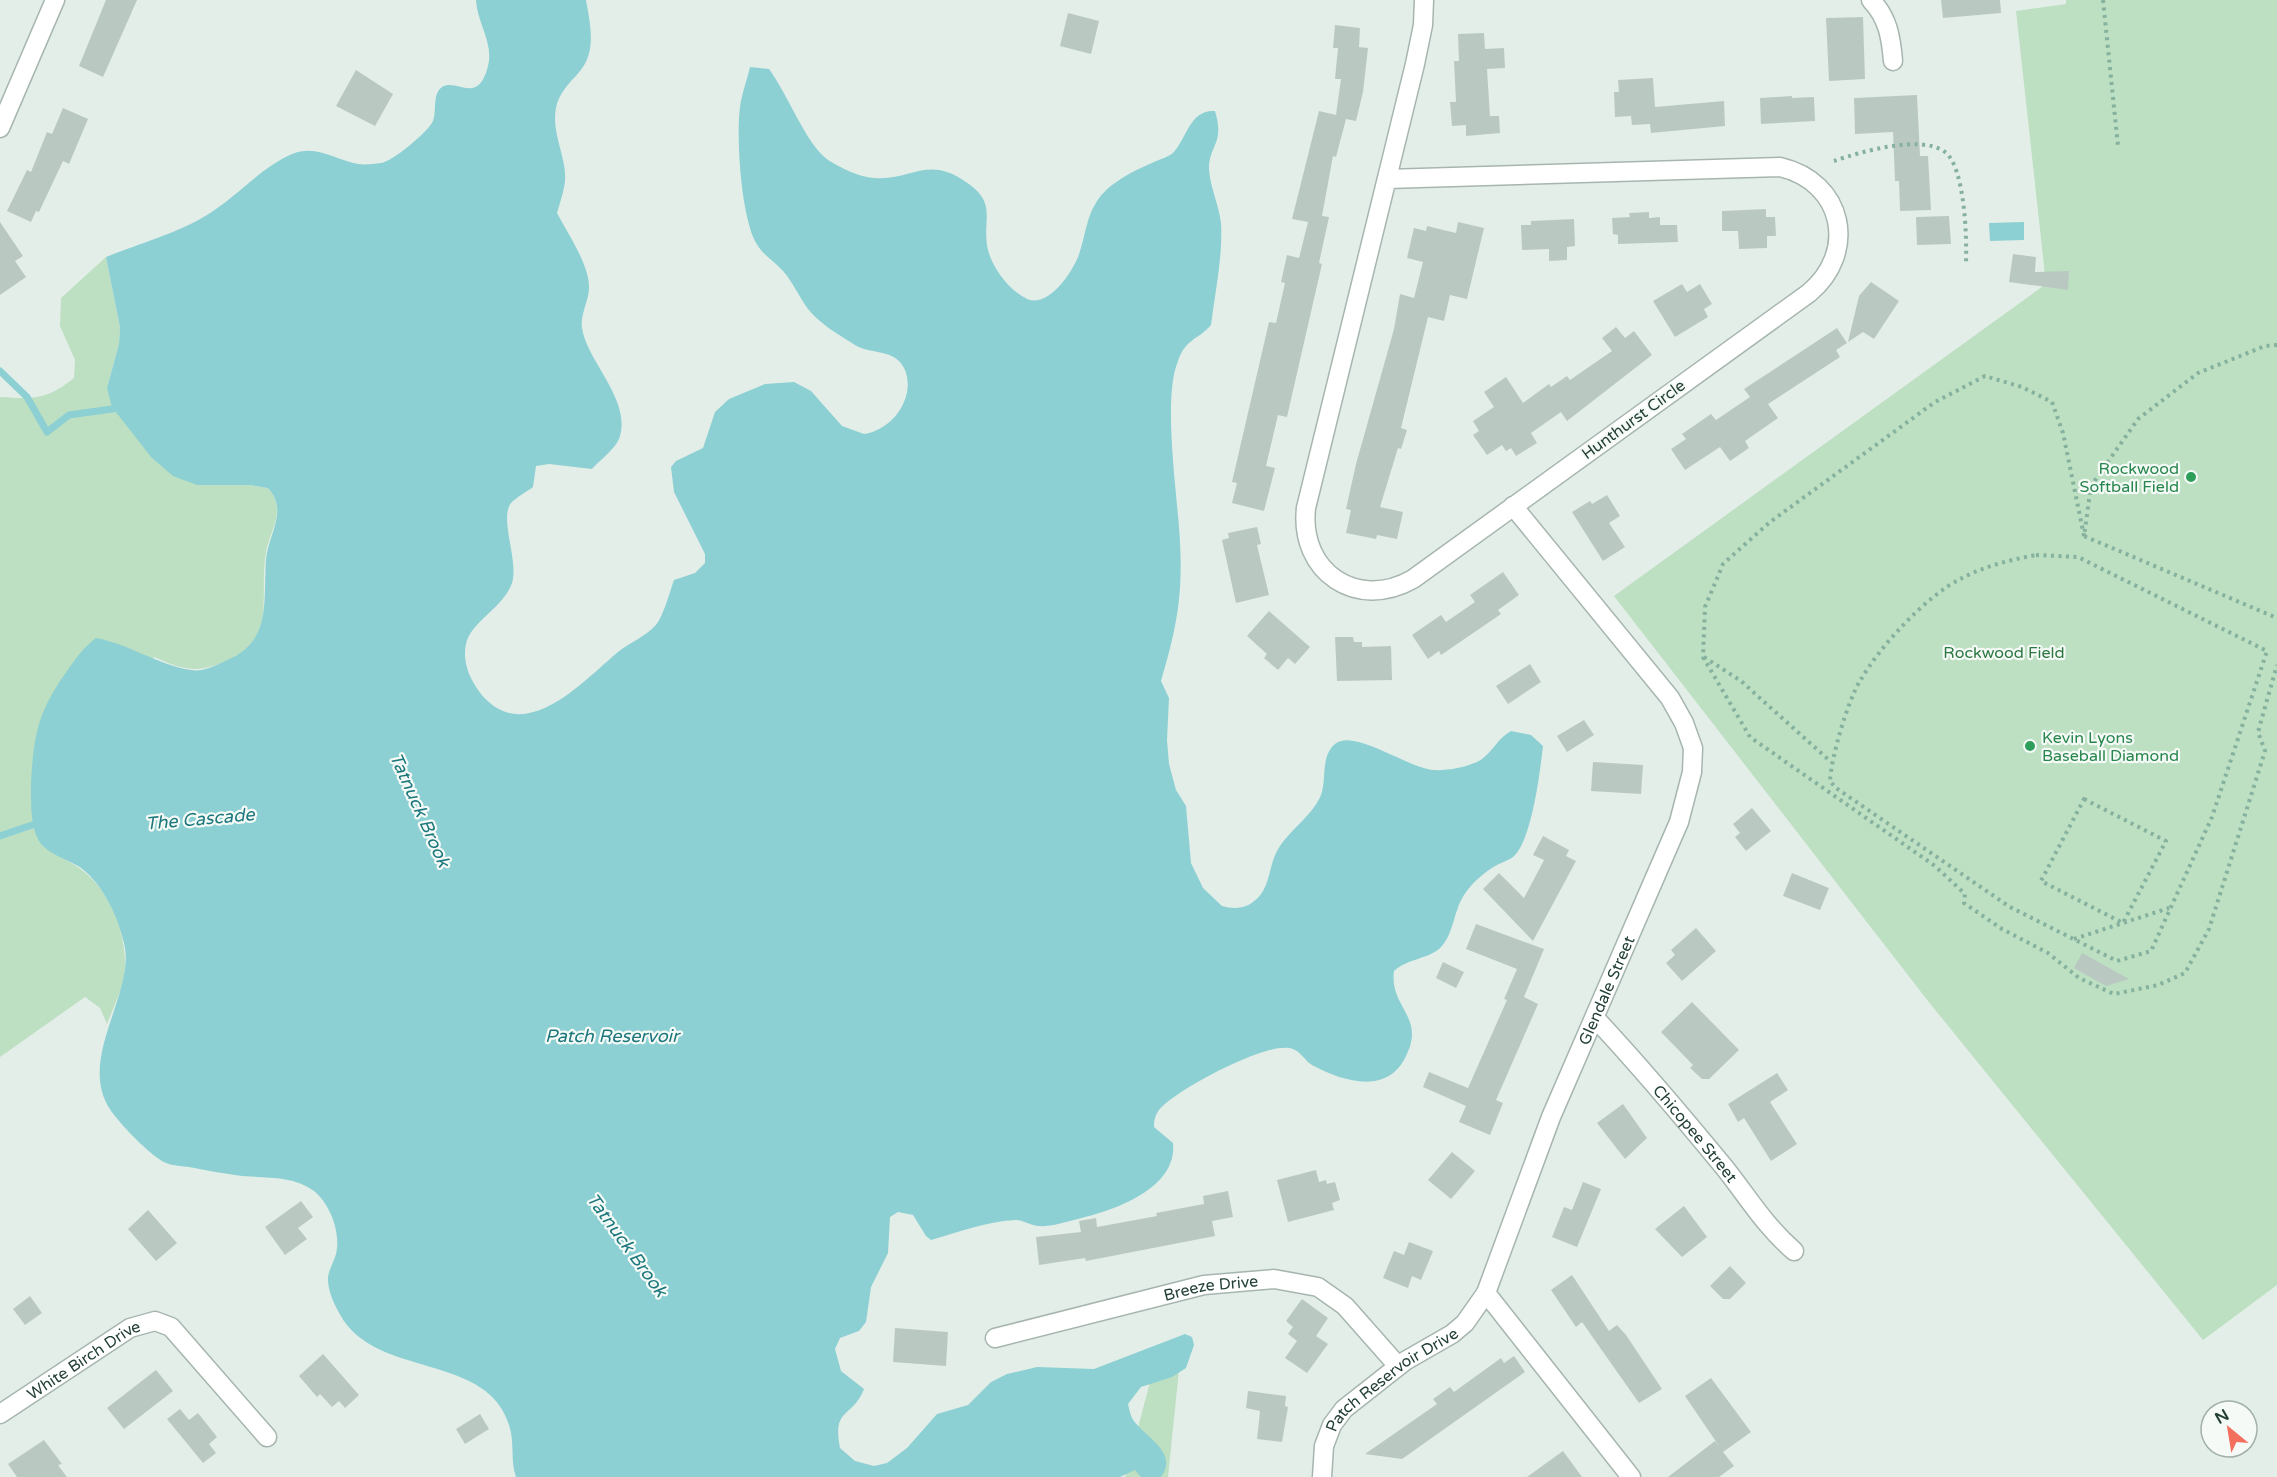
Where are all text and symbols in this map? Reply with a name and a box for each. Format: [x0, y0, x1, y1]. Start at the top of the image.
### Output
street label: Hunthurst Circle [1578, 375, 1689, 464]
place label: Rockwood Softball Field [2080, 459, 2179, 497]
marker: Rockwood Softball Field [2184, 470, 2198, 484]
park label: Rockwood Field [1943, 643, 2065, 663]
place label: Kevin Lyons Baseball Diamond [2042, 728, 2179, 766]
marker: Kevin Lyons Baseball Diamond [2023, 739, 2037, 753]
water label: Tatnuck Brook [385, 749, 456, 872]
water label: The Cascade [145, 803, 256, 835]
street label: Glendale Street [1575, 933, 1639, 1048]
water label: Patch Reservoir [545, 1025, 681, 1047]
street label: Chicopee Street [1648, 1081, 1741, 1187]
water label: Tatnuck Brook [582, 1189, 673, 1302]
street label: Breeze Drive [1162, 1271, 1259, 1306]
street label: White Birch Drive [23, 1317, 143, 1404]
street label: Patch Reservoir Drive [1321, 1324, 1463, 1434]
north arrow [2199, 1399, 2259, 1459]
text: N [2211, 1405, 2233, 1429]

